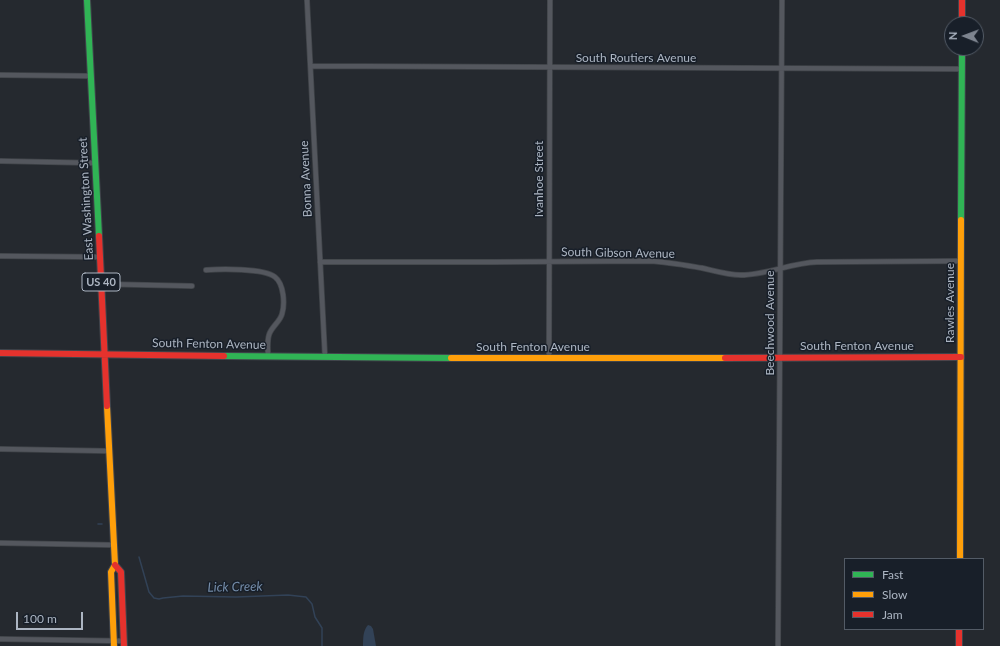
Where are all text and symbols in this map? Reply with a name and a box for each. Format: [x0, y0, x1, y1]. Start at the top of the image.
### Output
north arrow [944, 16, 984, 56]
text: N [946, 31, 959, 40]
street label: South Routiers Avenue [576, 51, 696, 65]
street label: East Washington Street [76, 137, 96, 261]
street label: Bonna Avenue [297, 140, 315, 218]
street label: Ivanhoe Street [532, 141, 546, 217]
street label: South Gibson Avenue [561, 245, 675, 261]
street label: Rawles Avenue [943, 263, 957, 343]
street label: Beechwood Avenue [763, 270, 777, 376]
road number: US 40 [82, 273, 120, 291]
street label: South Fenton Avenue [152, 336, 266, 352]
street label: South Fenton Avenue [800, 339, 914, 353]
street label: South Fenton Avenue [476, 340, 590, 354]
legend [844, 558, 984, 630]
text: Fast [882, 567, 903, 582]
water label: Lick Creek [207, 579, 263, 595]
text: Slow [882, 587, 907, 602]
scale bar [18, 604, 85, 630]
text: Jam [882, 607, 903, 622]
text: 100 m [23, 611, 57, 626]

